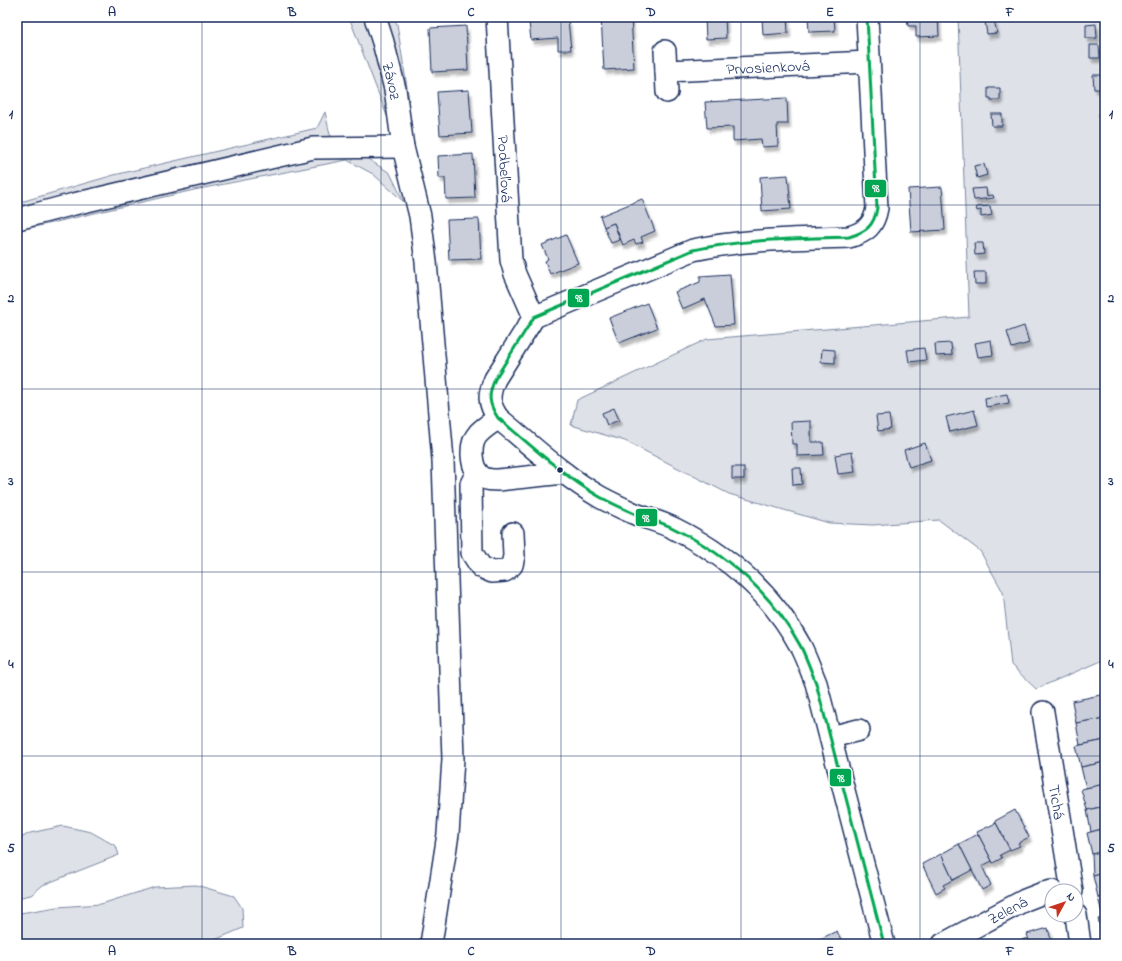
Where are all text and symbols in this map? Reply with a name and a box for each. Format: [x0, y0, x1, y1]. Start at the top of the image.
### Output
text: A [108, 3, 116, 22]
text: B [287, 3, 297, 22]
text: C [467, 3, 475, 22]
text: D [645, 3, 656, 22]
text: E [826, 3, 834, 22]
text: F [1005, 3, 1015, 22]
street label: Prvosienková [726, 55, 810, 82]
street label: Závoz [375, 59, 406, 102]
text: 1 [9, 105, 14, 124]
text: 1 [1109, 105, 1114, 124]
street label: Podbeľová [490, 135, 518, 203]
line badge: 98 [864, 179, 887, 198]
text: 98 [871, 181, 881, 197]
line badge: 98 [567, 288, 590, 308]
text: 2 [7, 289, 15, 308]
text: 2 [1107, 289, 1115, 308]
text: 98 [574, 291, 584, 307]
unlabelled marker [555, 465, 565, 475]
text: 3 [7, 472, 14, 491]
text: 3 [1107, 472, 1114, 491]
line badge: 98 [635, 508, 658, 527]
text: 98 [641, 511, 651, 527]
text: 4 [7, 655, 14, 674]
text: 4 [1107, 655, 1114, 674]
line badge: 98 [829, 768, 852, 787]
text: 98 [836, 771, 846, 787]
street label: Tichá [1041, 783, 1070, 821]
text: 5 [7, 839, 15, 858]
text: 5 [1107, 839, 1115, 858]
north arrow [1044, 883, 1084, 923]
text: N [1062, 889, 1079, 905]
street label: Zelená [984, 891, 1033, 932]
text: A [108, 942, 116, 961]
text: B [287, 942, 297, 961]
text: C [467, 942, 475, 961]
text: D [645, 942, 656, 961]
text: E [826, 942, 834, 961]
text: F [1005, 942, 1015, 961]

